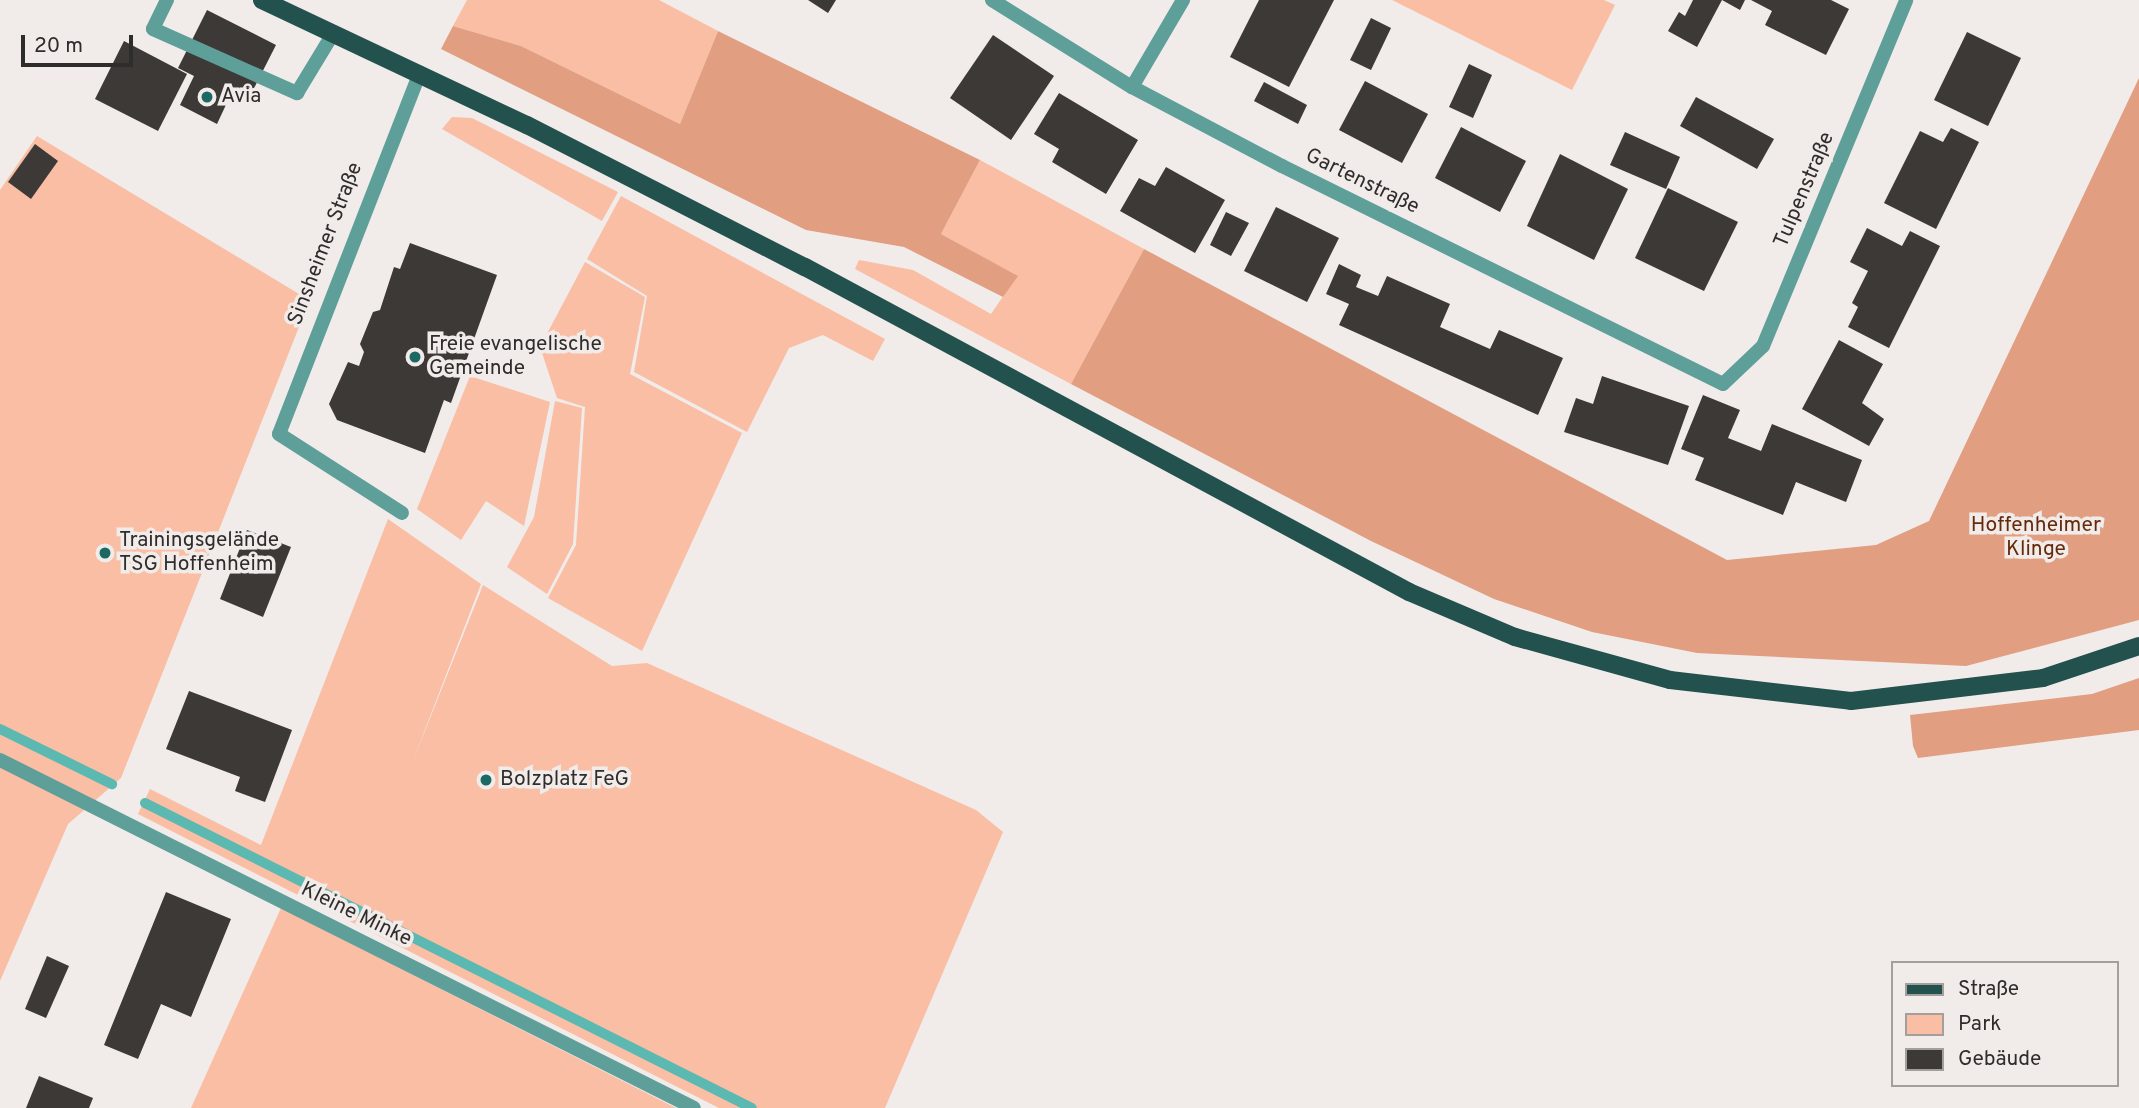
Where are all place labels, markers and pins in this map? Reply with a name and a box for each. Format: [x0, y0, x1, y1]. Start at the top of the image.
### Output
place label: Avia [221, 84, 261, 110]
marker: Avia [199, 89, 215, 105]
place label: Freie evangelische Gemeinde [429, 332, 602, 382]
marker: Freie evangelische Gemeinde [407, 349, 423, 365]
place label: Trainingsgelände TSG Hoffenheim [119, 528, 279, 578]
marker: Trainingsgelände TSG Hoffenheim [97, 545, 113, 561]
place label: Bolzplatz FeG [500, 767, 629, 793]
marker: Bolzplatz FeG [478, 772, 494, 788]

